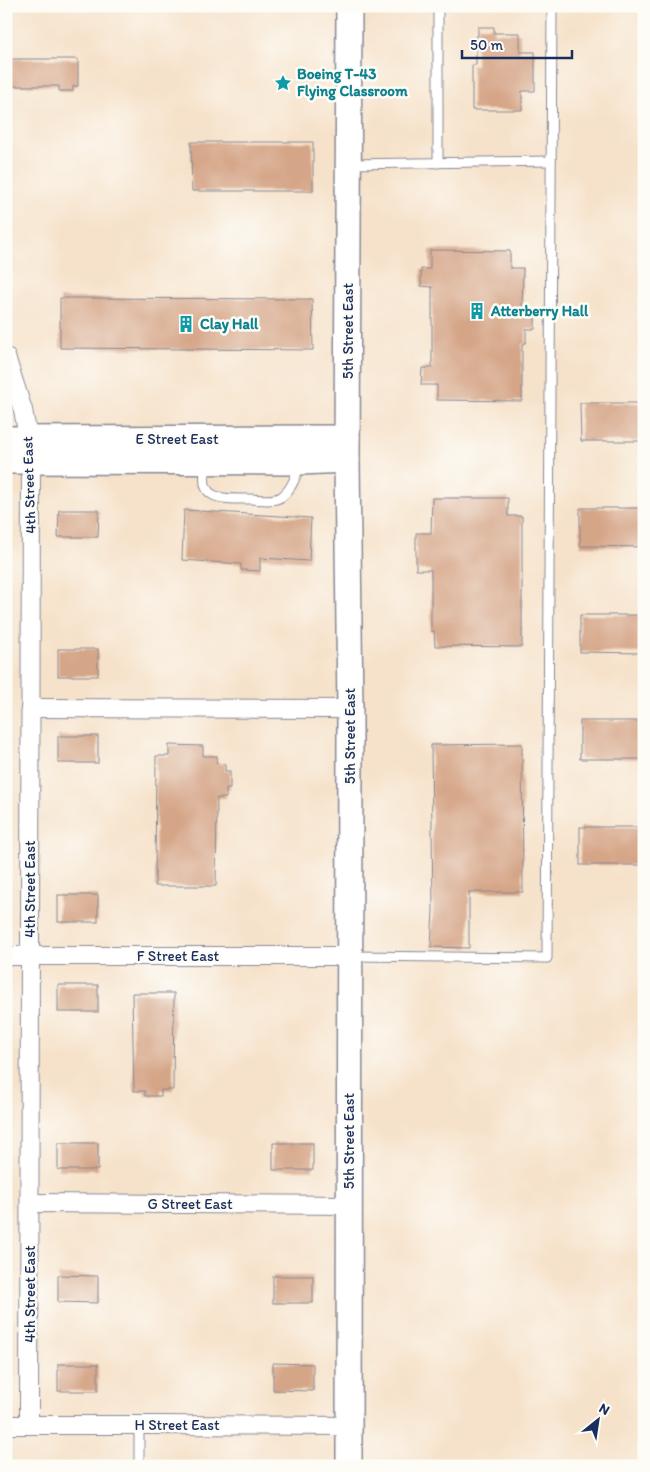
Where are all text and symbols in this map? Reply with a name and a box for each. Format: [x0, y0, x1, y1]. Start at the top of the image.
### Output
scale bar [462, 28, 572, 60]
text: 50 m [470, 36, 503, 54]
place label: Boeing T-43 Flying Classroom [297, 65, 408, 101]
place icon: Boeing T-43 Flying Classroom [273, 73, 293, 93]
street label: 5th Street East [339, 282, 357, 379]
building icon: Atterberry Hall [467, 301, 487, 321]
place label: Atterberry Hall [490, 302, 589, 321]
building icon: Clay Hall [176, 314, 196, 334]
place label: Clay Hall [200, 315, 259, 334]
street label: E Street East [135, 430, 219, 448]
street label: 4th Street East [18, 436, 40, 534]
street label: 5th Street East [341, 687, 359, 784]
street label: 4th Street East [21, 840, 39, 938]
street label: F Street East [137, 947, 220, 965]
street label: 5th Street East [340, 1092, 358, 1189]
street label: G Street East [147, 1195, 233, 1213]
street label: 4th Street East [21, 1245, 39, 1343]
north arrow [572, 1394, 622, 1444]
text: N [596, 1399, 613, 1419]
street label: H Street East [134, 1416, 220, 1434]

